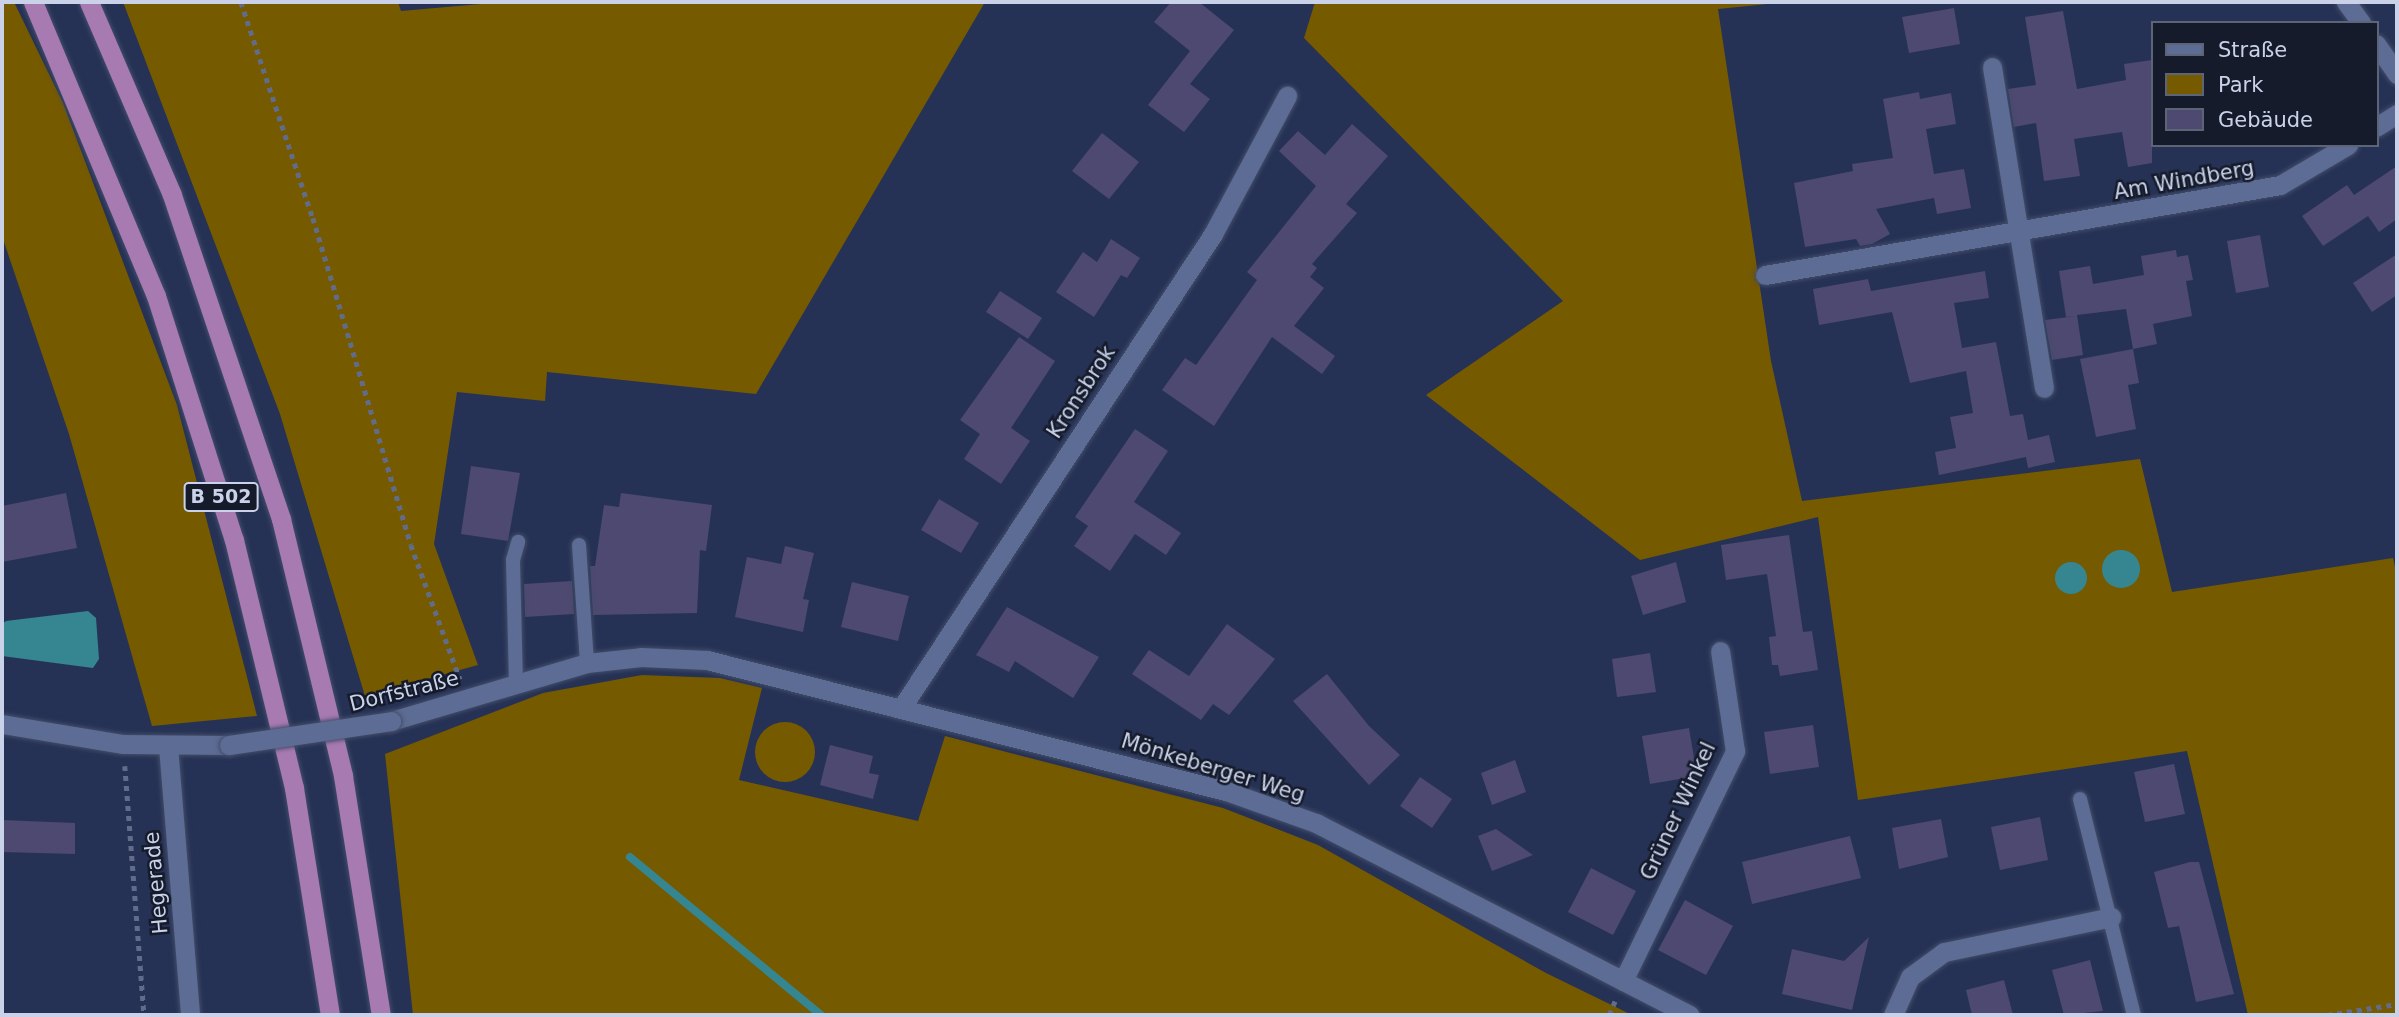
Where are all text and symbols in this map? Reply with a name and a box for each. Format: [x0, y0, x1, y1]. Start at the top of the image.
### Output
legend [2150, 21, 2378, 147]
text: Straße [2218, 38, 2287, 62]
text: Park [2218, 73, 2263, 97]
text: Gebäude [2218, 108, 2313, 132]
street label: Am Windberg [2112, 155, 2256, 205]
street label: Kronsbrok [1042, 341, 1120, 443]
road number: B 502 [182, 482, 260, 512]
street label: Dorfstraße [347, 665, 461, 717]
street label: Mönkeberger Weg [1118, 728, 1308, 808]
street label: Grüner Winkel [1635, 738, 1721, 884]
street label: Hegerade [139, 831, 173, 935]

